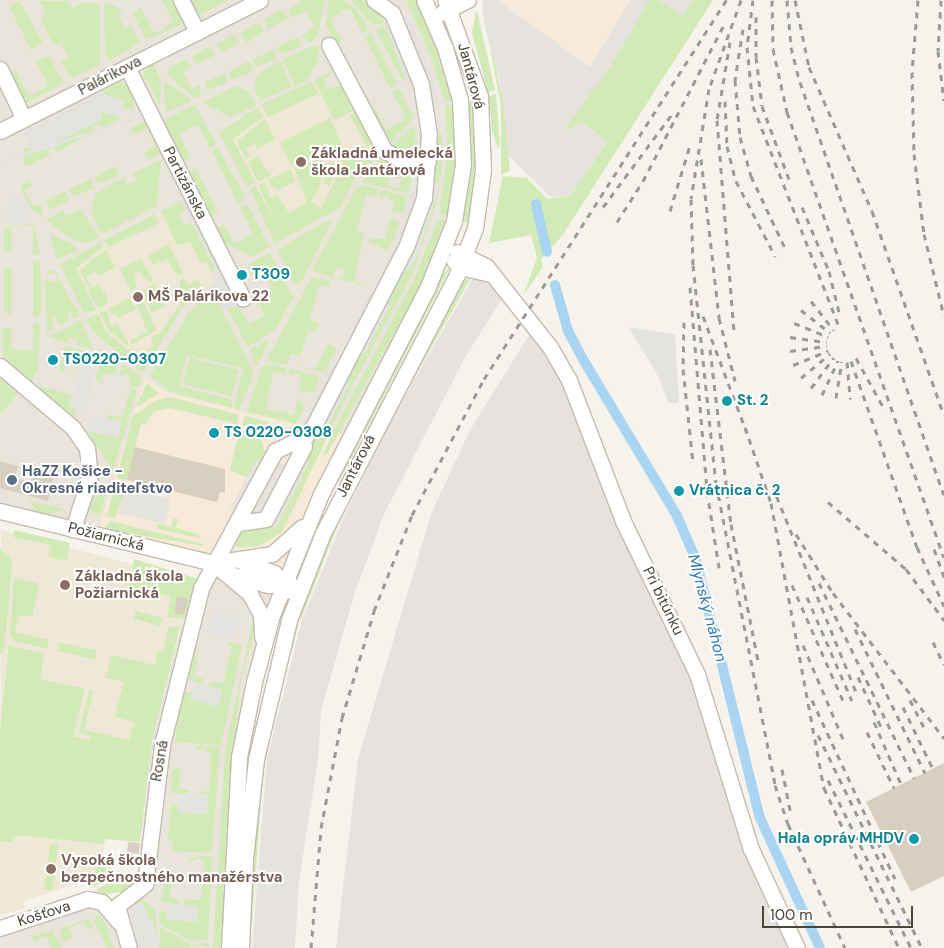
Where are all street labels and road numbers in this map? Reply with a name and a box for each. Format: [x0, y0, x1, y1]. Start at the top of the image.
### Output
street label: Jantárová [454, 41, 488, 111]
street label: Palárikova [75, 52, 145, 100]
street label: Partizánska [159, 144, 211, 222]
street label: Jantárová [333, 432, 379, 500]
street label: Požiarnická [66, 519, 146, 555]
street label: Pri bitúnku [639, 564, 687, 638]
street label: Rosná [148, 739, 172, 783]
street label: Košťova [15, 897, 73, 931]

